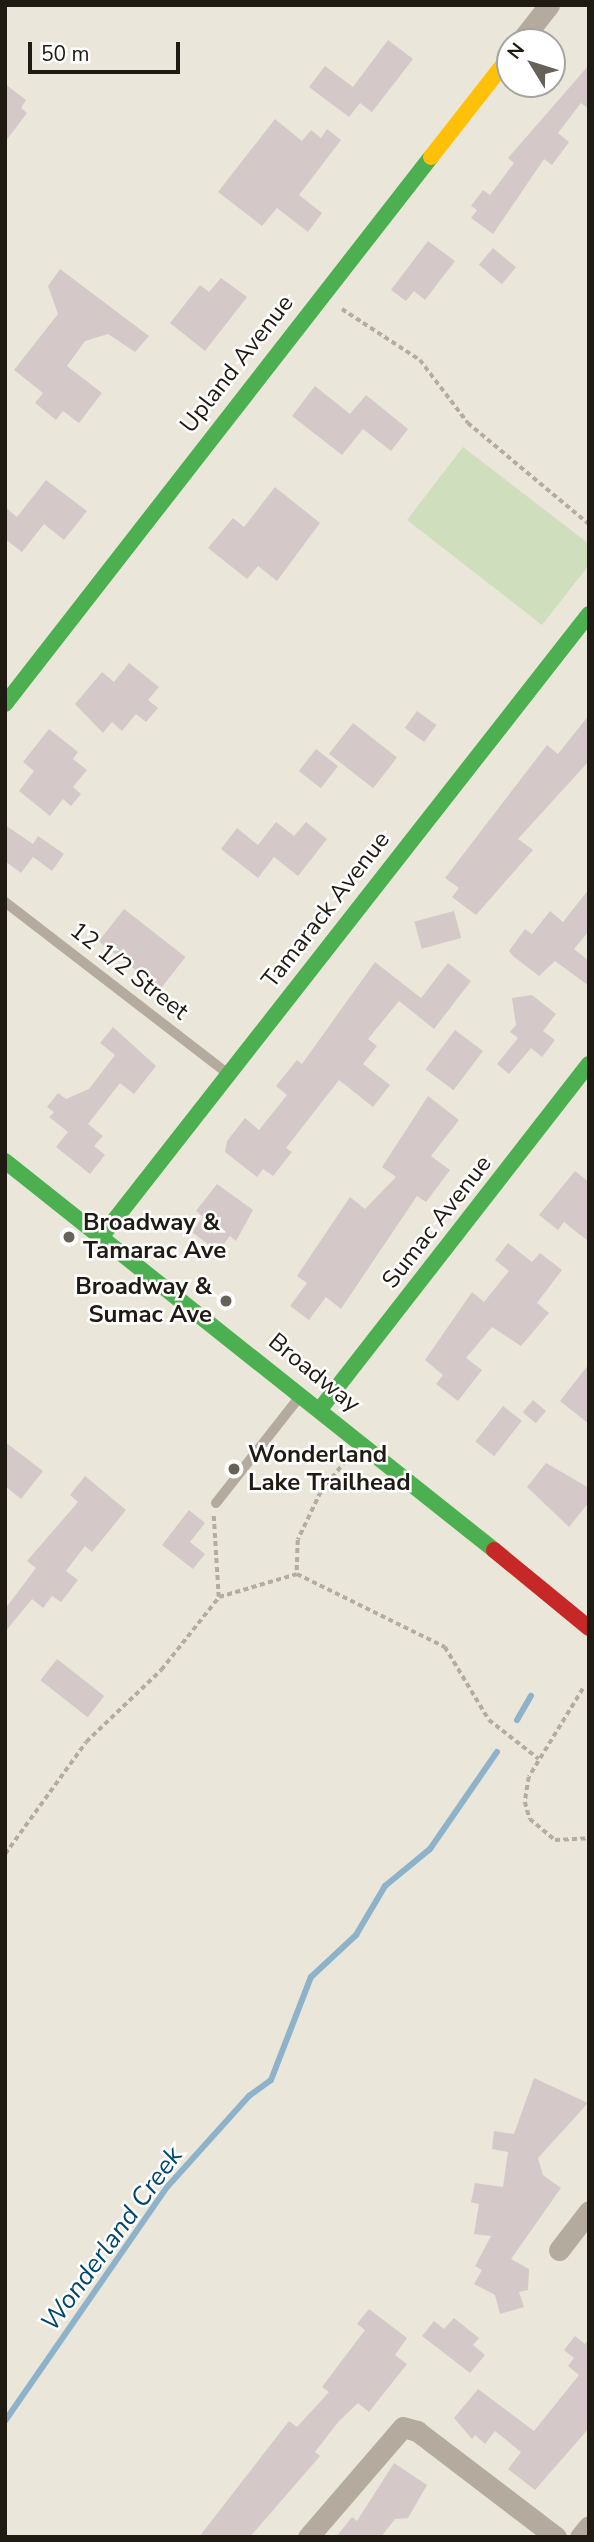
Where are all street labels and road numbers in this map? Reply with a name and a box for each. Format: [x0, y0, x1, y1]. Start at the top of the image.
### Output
street label: Upland Avenue [174, 289, 300, 439]
street label: Tamarack Avenue [256, 826, 396, 994]
street label: 12 1/2 Street [64, 916, 194, 1026]
street label: Sumac Avenue [376, 1150, 498, 1294]
street label: Broadway [262, 1327, 366, 1419]

